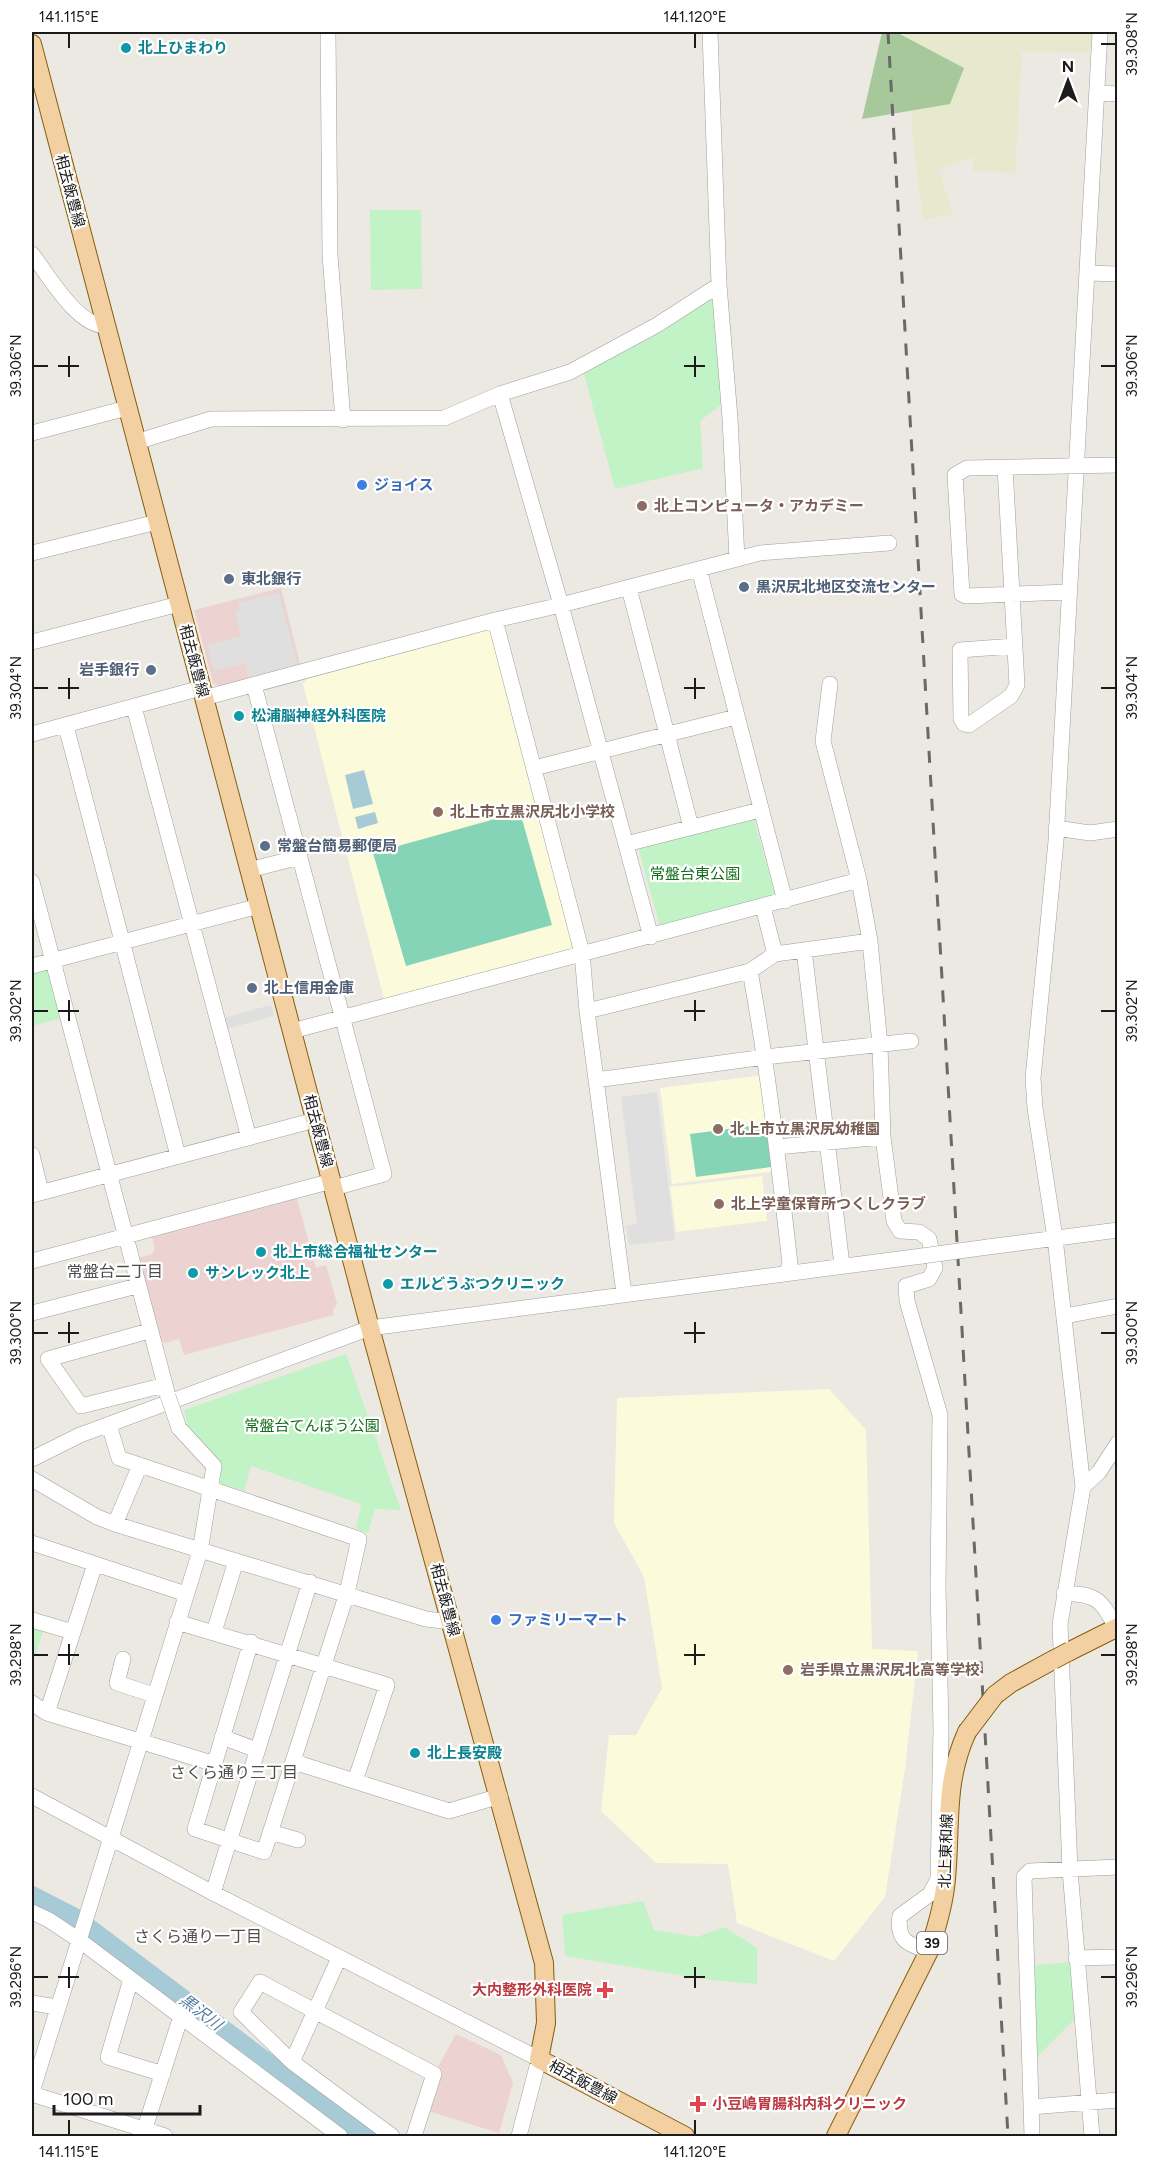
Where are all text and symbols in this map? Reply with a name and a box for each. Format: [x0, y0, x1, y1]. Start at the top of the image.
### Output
text: 141.115°E [39, 8, 99, 26]
text: 141.120°E [663, 8, 727, 26]
text: 39.308°N [1123, 12, 1141, 76]
place label: 北上ひまわり [138, 39, 228, 57]
marker: 北上ひまわり [119, 41, 133, 55]
north arrow [1038, 51, 1098, 111]
text: N [1062, 57, 1074, 76]
street label: 相去飯豊線 [52, 152, 88, 230]
text: 39.306°N [7, 334, 25, 398]
text: 39.306°N [1123, 334, 1141, 398]
place label: ジョイス [374, 476, 434, 494]
marker: ジョイス [355, 478, 369, 492]
place label: 北上コンピュータ・アカデミー [654, 497, 864, 515]
marker: 北上コンピュータ・アカデミー [635, 499, 649, 513]
place label: 東北銀行 [241, 570, 301, 588]
marker: 東北銀行 [222, 572, 236, 586]
place label: 黒沢尻北地区交流センター [756, 578, 936, 596]
marker: 黒沢尻北地区交流センター [737, 580, 751, 594]
street label: 相去飯豊線 [176, 622, 212, 700]
text: 39.304°N [7, 656, 25, 720]
text: 39.304°N [1123, 656, 1141, 720]
place label: 岩手銀行 [79, 661, 139, 679]
marker: 岩手銀行 [144, 663, 158, 677]
place label: 松浦脳神経外科医院 [251, 707, 386, 725]
marker: 松浦脳神経外科医院 [232, 709, 246, 723]
place label: 北上市立黒沢尻北小学校 [450, 803, 615, 821]
marker: 北上市立黒沢尻北小学校 [431, 805, 445, 819]
place label: 常盤台簡易郵便局 [277, 837, 397, 855]
marker: 常盤台簡易郵便局 [258, 839, 272, 853]
park label: 常盤台東公園 [650, 865, 740, 883]
text: 39.302°N [7, 979, 25, 1043]
place label: 北上信用金庫 [264, 979, 354, 997]
text: 39.302°N [1123, 979, 1141, 1043]
marker: 北上信用金庫 [245, 981, 259, 995]
street label: 相去飯豊線 [300, 1092, 336, 1170]
place label: 北上市立黒沢尻幼稚園 [730, 1120, 880, 1138]
marker: 北上市立黒沢尻幼稚園 [711, 1122, 725, 1136]
place label: 北上学童保育所つくしクラブ [731, 1195, 926, 1213]
marker: 北上学童保育所つくしクラブ [712, 1197, 726, 1211]
place label: 北上市総合福祉センター [273, 1243, 438, 1261]
marker: 北上市総合福祉センター [254, 1245, 268, 1259]
district label: 常盤台二丁目 [67, 1262, 163, 1281]
place label: サンレック北上 [205, 1264, 310, 1282]
marker: サンレック北上 [186, 1266, 200, 1280]
place label: エルどうぶつクリニック [400, 1275, 565, 1293]
marker: エルどうぶつクリニック [381, 1277, 395, 1291]
text: 39.300°N [7, 1301, 25, 1365]
text: 39.300°N [1123, 1301, 1141, 1365]
park label: 常盤台てんぼう公園 [244, 1417, 380, 1435]
street label: 相去飯豊線 [427, 1561, 463, 1639]
place label: ファミリーマート [508, 1611, 628, 1629]
marker: ファミリーマート [489, 1613, 503, 1627]
text: 39.298°N [7, 1623, 25, 1687]
text: 39.298°N [1123, 1623, 1141, 1687]
place label: 岩手県立黒沢尻北高等学校 [800, 1661, 980, 1679]
marker: 岩手県立黒沢尻北高等学校 [781, 1663, 795, 1677]
place label: 北上長安殿 [427, 1744, 502, 1762]
marker: 北上長安殿 [408, 1746, 422, 1760]
district label: さくら通り三丁目 [170, 1763, 298, 1782]
street label: 北上東和線 [936, 1813, 956, 1889]
district label: さくら通り一丁目 [134, 1927, 262, 1946]
road number: 39 [917, 1932, 947, 1954]
text: 39.296°N [7, 1946, 25, 2008]
text: 39.296°N [1123, 1946, 1141, 2008]
place label: 大内整形外科医院 [472, 1981, 592, 1999]
marker: 大内整形外科医院 [596, 1981, 614, 1999]
water label: 黒沢川 [176, 1990, 227, 2035]
street label: 相去飯豊線 [546, 2056, 620, 2108]
scale bar [54, 2078, 200, 2116]
text: 100 m [63, 2088, 113, 2110]
marker: 小豆嶋胃腸科内科クリニック [689, 2095, 707, 2113]
place label: 小豆嶋胃腸科内科クリニック [712, 2095, 907, 2113]
text: 141.115°E [39, 2143, 99, 2161]
text: 141.120°E [663, 2143, 727, 2161]

